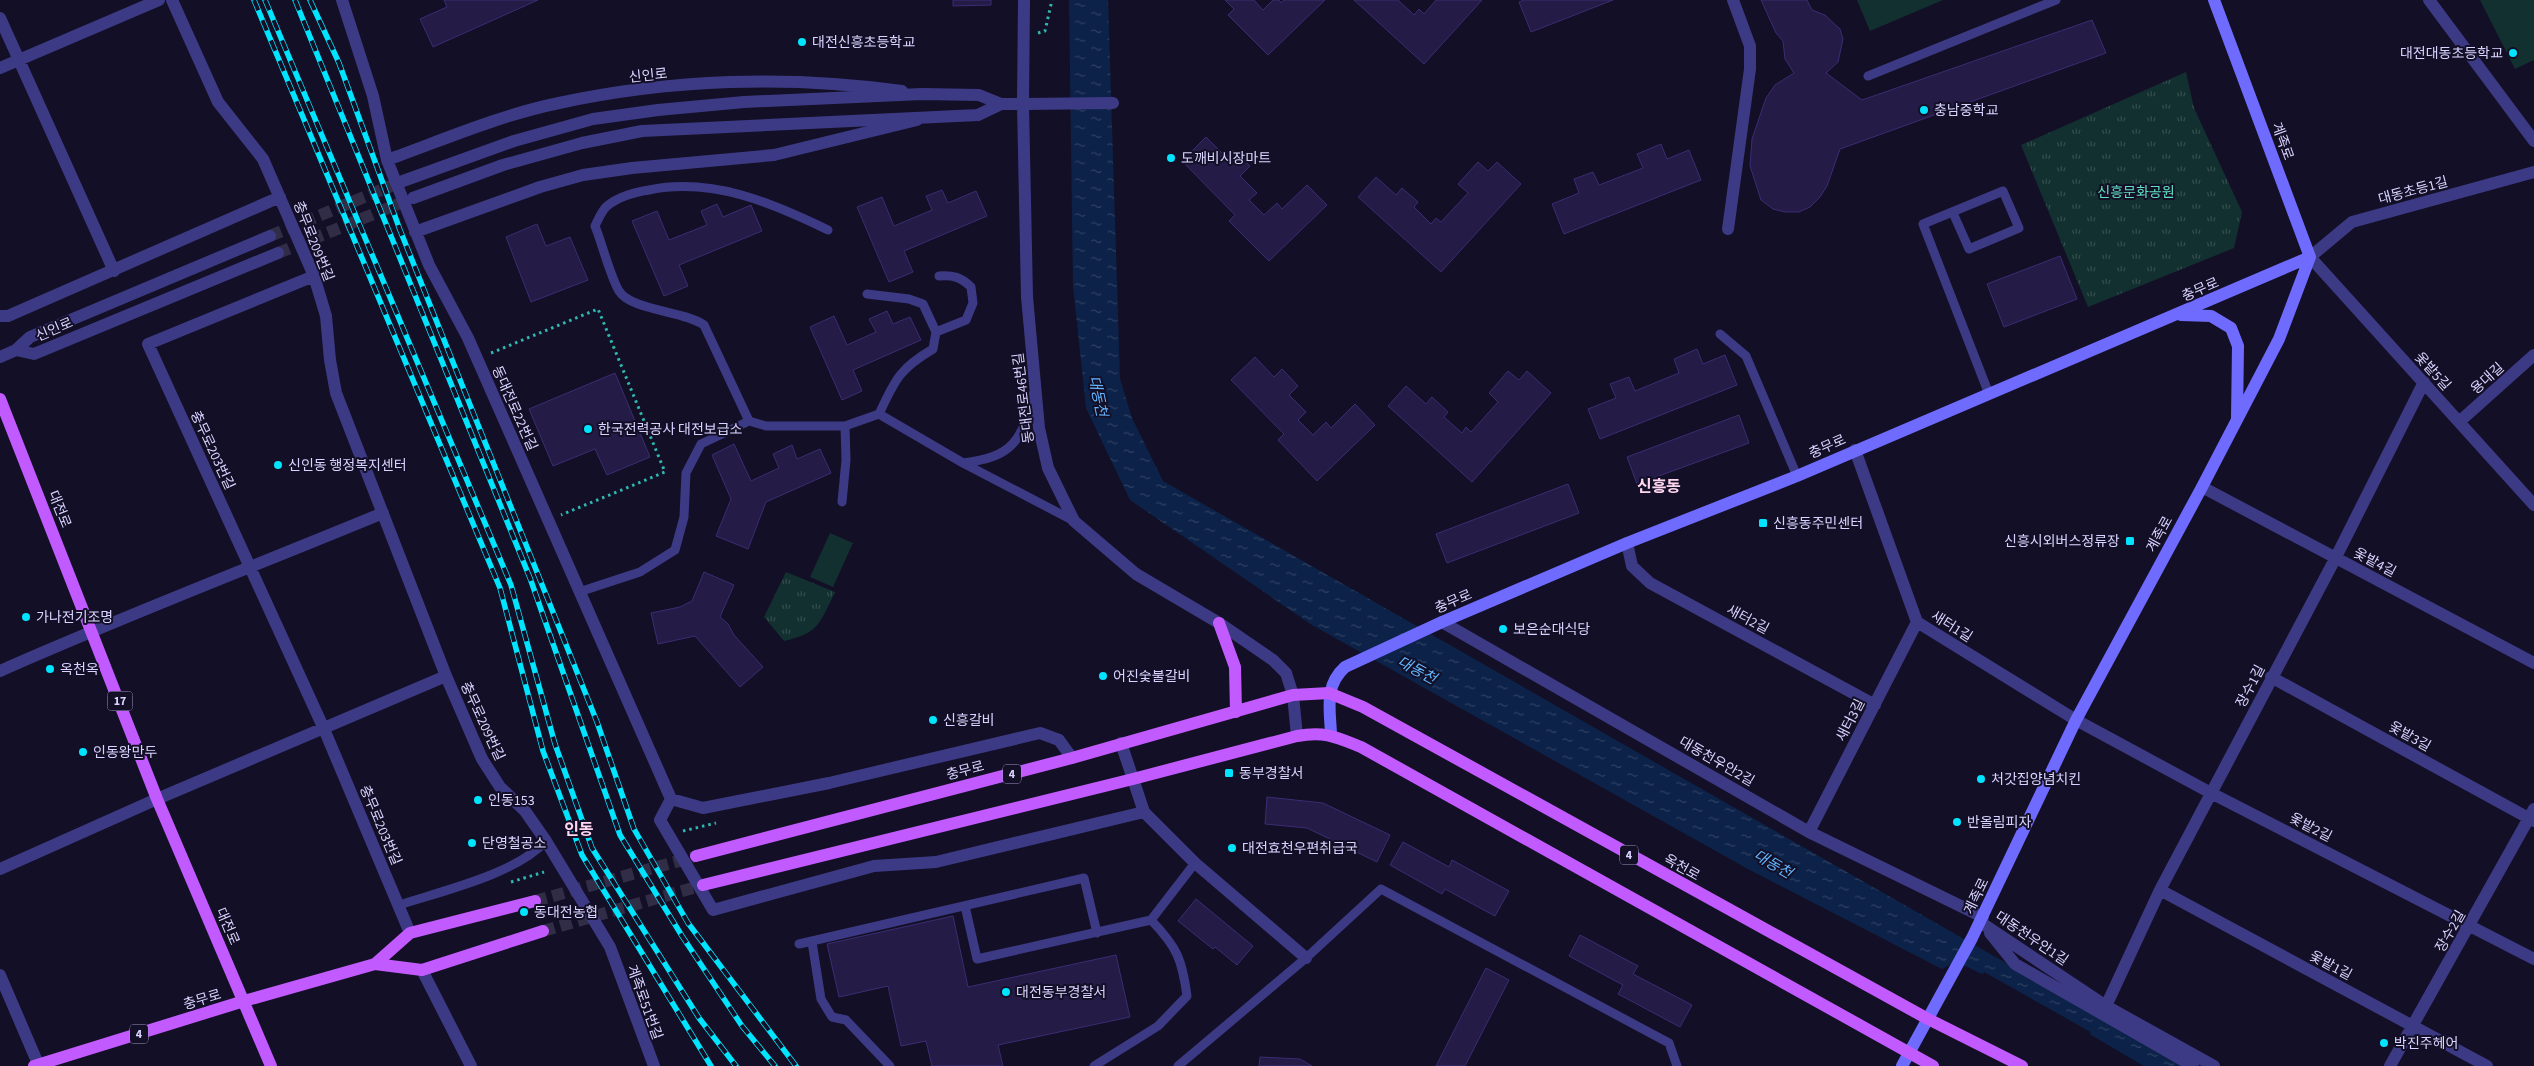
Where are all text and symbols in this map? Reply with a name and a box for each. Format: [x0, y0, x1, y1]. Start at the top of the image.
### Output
place label: 대전신흥초등학교 [812, 33, 915, 53]
marker: 대전신흥초등학교 [796, 36, 808, 48]
place label: 대전대동초등학교 [2400, 44, 2503, 64]
marker: 대전대동초등학교 [2507, 47, 2519, 59]
street label: 신인로 [628, 64, 668, 88]
place label: 충남중학교 [1934, 101, 1999, 121]
marker: 충남중학교 [1918, 104, 1930, 116]
street label: 계족로 [2266, 120, 2298, 163]
place label: 도깨비시장마트 [1181, 149, 1271, 169]
marker: 도깨비시장마트 [1165, 152, 1177, 164]
street label: 대동초등1길 [2376, 172, 2450, 210]
park label: 신흥문화공원 [2097, 183, 2175, 203]
street label: 충무로209번길 [288, 198, 338, 285]
street label: 충무로 [2179, 273, 2222, 307]
street label: 신인로 [33, 313, 76, 347]
street label: 옻밭5길 [2410, 348, 2455, 395]
street label: 동대전로46번길 [1009, 351, 1039, 444]
street label: 용대길 [2467, 358, 2509, 399]
street label: 동대전로22번길 [486, 363, 542, 454]
water label: 대동천 [1083, 374, 1113, 421]
street label: 충무로203번길 [185, 408, 239, 493]
place label: 한국전력공사 대전보급소 [598, 420, 743, 440]
marker: 한국전력공사 대전보급소 [582, 423, 594, 435]
street label: 충무로 [1806, 430, 1849, 464]
place label: 신인동 행정복지센터 [288, 456, 407, 476]
marker: 신인동 행정복지센터 [272, 459, 284, 471]
district label: 신흥동 [1637, 476, 1681, 498]
street label: 대전로 [43, 488, 76, 531]
street label: 계족로 [2142, 513, 2178, 556]
place label: 신흥동주민센터 [1773, 514, 1863, 534]
marker: 신흥동주민센터 [1757, 517, 1769, 529]
place label: 신흥시외버스정류장 [2004, 532, 2120, 552]
marker: 신흥시외버스정류장 [2124, 535, 2136, 547]
street label: 옻밭4길 [2350, 543, 2399, 582]
street label: 충무로 [1432, 585, 1475, 619]
street label: 새터2길 [1723, 600, 1772, 639]
street label: 새터1길 [1927, 606, 1976, 647]
place label: 가나전기조명 [36, 608, 113, 628]
marker: 가나전기조명 [20, 611, 32, 623]
place label: 보은순대식당 [1513, 620, 1590, 640]
marker: 보은순대식당 [1497, 623, 1509, 635]
water label: 대동천 [1394, 651, 1442, 690]
place label: 옥천옥 [60, 660, 99, 680]
street label: 장수1길 [2231, 662, 2270, 711]
marker: 옥천옥 [44, 663, 56, 675]
place label: 어진숯불갈비 [1113, 667, 1190, 687]
marker: 어진숯불갈비 [1097, 670, 1109, 682]
street label: 충무로209번길 [455, 679, 509, 764]
road number: 17 [108, 691, 132, 710]
street label: 새터3길 [1832, 696, 1870, 745]
place label: 신흥갈비 [943, 711, 995, 731]
marker: 신흥갈비 [927, 714, 939, 726]
street label: 옻밭3길 [2385, 717, 2434, 757]
street label: 대동천우안2길 [1675, 732, 1758, 792]
place label: 인동왕만두 [93, 743, 158, 763]
marker: 인동왕만두 [77, 746, 89, 758]
street label: 충무로 [944, 756, 987, 786]
road number: 4 [1003, 764, 1021, 784]
place label: 동부경찰서 [1239, 764, 1303, 784]
marker: 동부경찰서 [1223, 767, 1235, 779]
place label: 처갓집양념치킨 [1991, 770, 2081, 790]
marker: 처갓집양념치킨 [1975, 773, 1987, 785]
street label: 충무로203번길 [354, 782, 406, 869]
place label: 인동153 [488, 791, 535, 811]
marker: 인동153 [472, 794, 484, 806]
street label: 옻밭2길 [2286, 809, 2335, 847]
place label: 반올림피자 [1967, 813, 2032, 833]
marker: 반올림피자 [1951, 816, 1963, 828]
district label: 인동 [564, 819, 594, 841]
place label: 단영철공소 [482, 834, 547, 854]
marker: 단영철공소 [466, 837, 478, 849]
place label: 대전효천우편취급국 [1242, 839, 1358, 859]
marker: 대전효천우편취급국 [1226, 842, 1238, 854]
water label: 대동천 [1750, 845, 1798, 885]
road number: 4 [1620, 846, 1638, 864]
street label: 옥천로 [1660, 850, 1703, 886]
street label: 계족로 [1959, 875, 1994, 918]
place label: 동대전농협 [534, 903, 598, 923]
street label: 대전로 [210, 905, 244, 948]
marker: 동대전농협 [518, 906, 530, 918]
street label: 대동천우안1길 [1991, 907, 2072, 971]
street label: 장수2길 [2431, 907, 2471, 956]
street label: 옻밭1길 [2306, 946, 2355, 985]
street label: 계족로51번길 [621, 962, 667, 1043]
place label: 대전동부경찰서 [1016, 983, 1106, 1003]
street label: 충무로 [181, 985, 224, 1015]
marker: 대전동부경찰서 [1000, 986, 1012, 998]
road number: 4 [130, 1024, 148, 1044]
place label: 박진주헤어 [2394, 1034, 2458, 1054]
marker: 박진주헤어 [2378, 1037, 2390, 1049]

